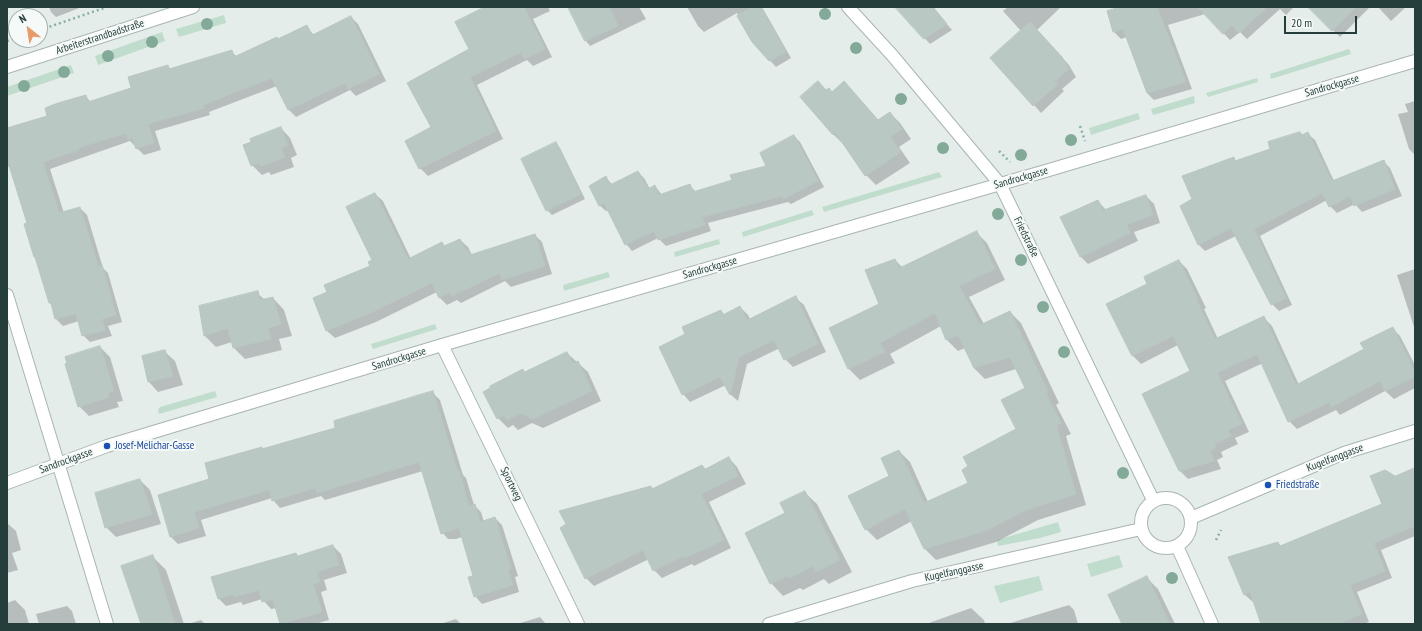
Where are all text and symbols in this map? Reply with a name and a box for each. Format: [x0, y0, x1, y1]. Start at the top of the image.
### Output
north arrow [8, 8, 48, 48]
scale bar [1286, 8, 1359, 34]
text: N [16, 11, 29, 26]
text: 20 m [1291, 15, 1312, 30]
street label: Arbeiterstrandbadstraße [54, 16, 146, 58]
street label: Sandrockgasse [1303, 72, 1361, 100]
street label: Sandrockgasse [992, 164, 1050, 192]
street label: Friedstraße [1011, 215, 1041, 259]
street label: Sandrockgasse [681, 254, 739, 282]
street label: Sandrockgasse [370, 345, 428, 373]
place label: Josef-Melichar-Gasse [115, 439, 194, 453]
marker: Josef-Melichar-Gasse [102, 441, 112, 451]
street label: Kugelfanggasse [1305, 441, 1365, 475]
street label: Sandrockgasse [38, 445, 94, 477]
street label: Sportweg [497, 465, 525, 503]
place label: Friedstraße [1276, 478, 1319, 492]
marker: Friedstraße [1263, 480, 1273, 490]
street label: Kugelfanggasse [923, 559, 985, 585]

